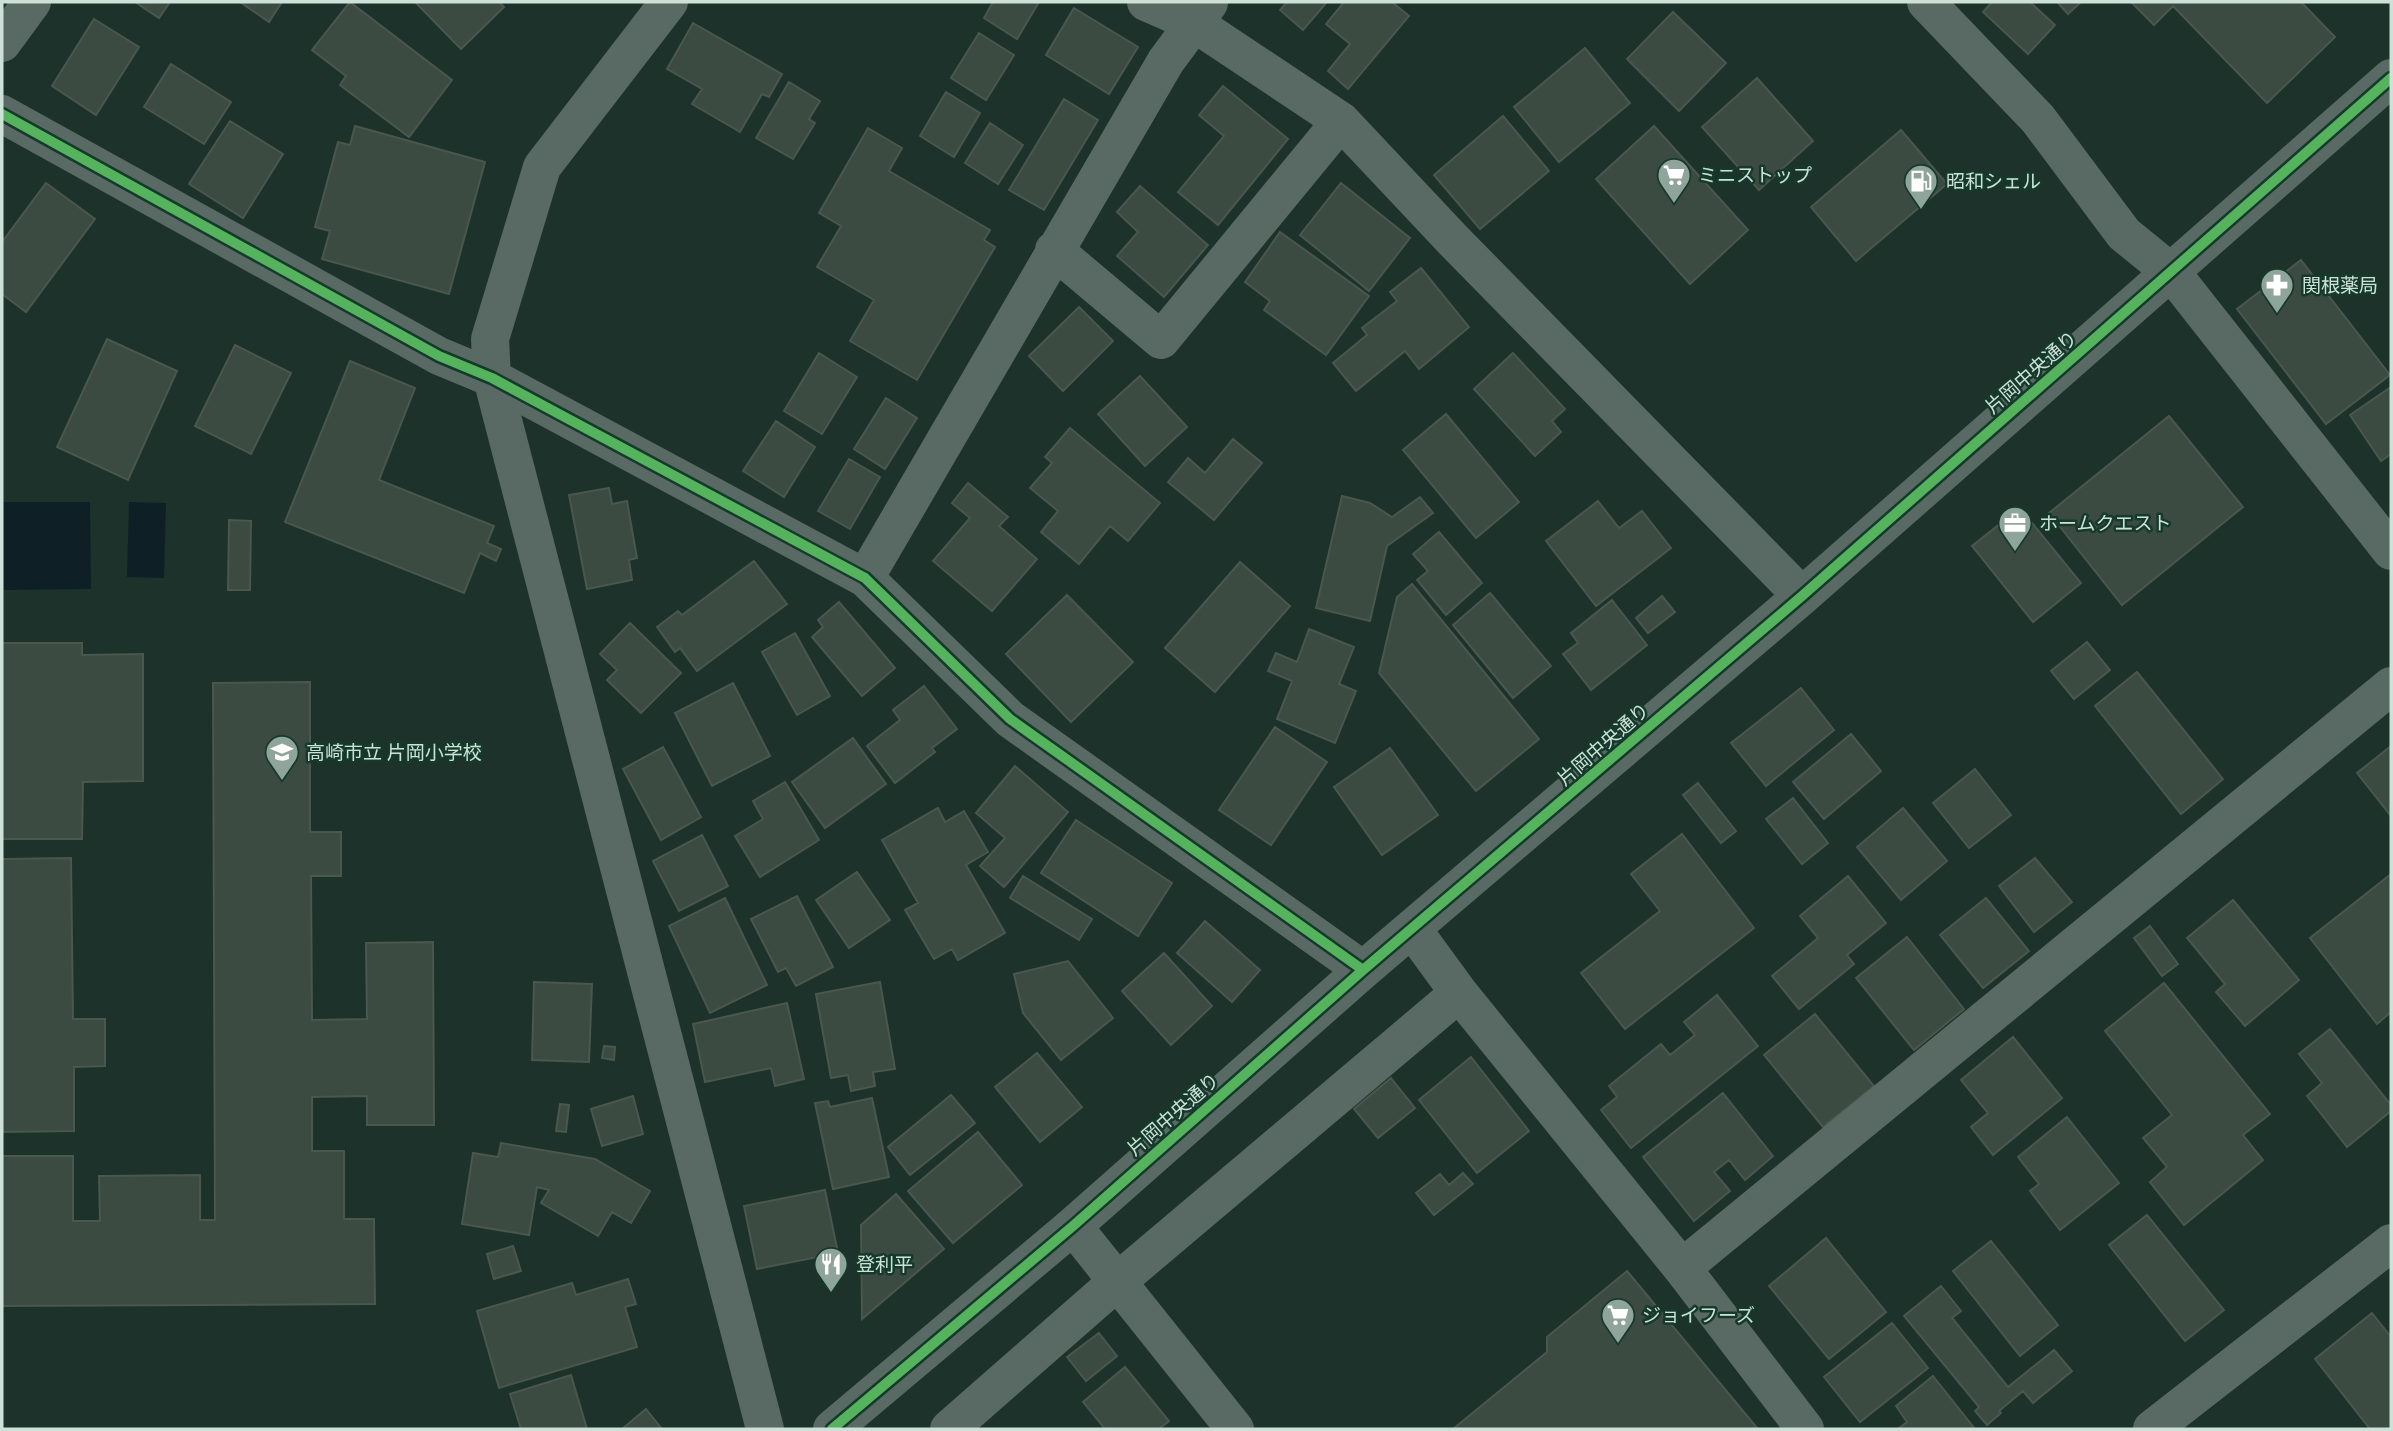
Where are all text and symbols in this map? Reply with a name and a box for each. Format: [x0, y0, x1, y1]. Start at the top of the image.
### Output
supermarket icon: ミニストップ [1655, 156, 1693, 205]
fuel station icon: 昭和シェル [1902, 162, 1940, 211]
place label: ミニストップ [1698, 163, 1812, 186]
place label: 昭和シェル [1946, 169, 2041, 192]
pharmacy icon: 関根薬局 [2258, 266, 2296, 315]
place label: 関根薬局 [2302, 273, 2378, 296]
street label: 片岡中央通り [1980, 326, 2081, 418]
office icon: ホームクエスト [1996, 504, 2034, 553]
place label: ホームクエスト [2039, 511, 2171, 534]
street label: 片岡中央通り [1552, 698, 1653, 790]
school or university icon: 高崎市立 片岡小学校 [263, 733, 301, 782]
place label: 高崎市立 片岡小学校 [306, 740, 482, 763]
street label: 片岡中央通り [1122, 1068, 1223, 1160]
restaurant icon: 登利平 [812, 1245, 850, 1294]
place label: 登利平 [856, 1252, 913, 1275]
supermarket icon: ジョイフーズ [1599, 1296, 1637, 1345]
place label: ジョイフーズ [1642, 1303, 1755, 1326]

